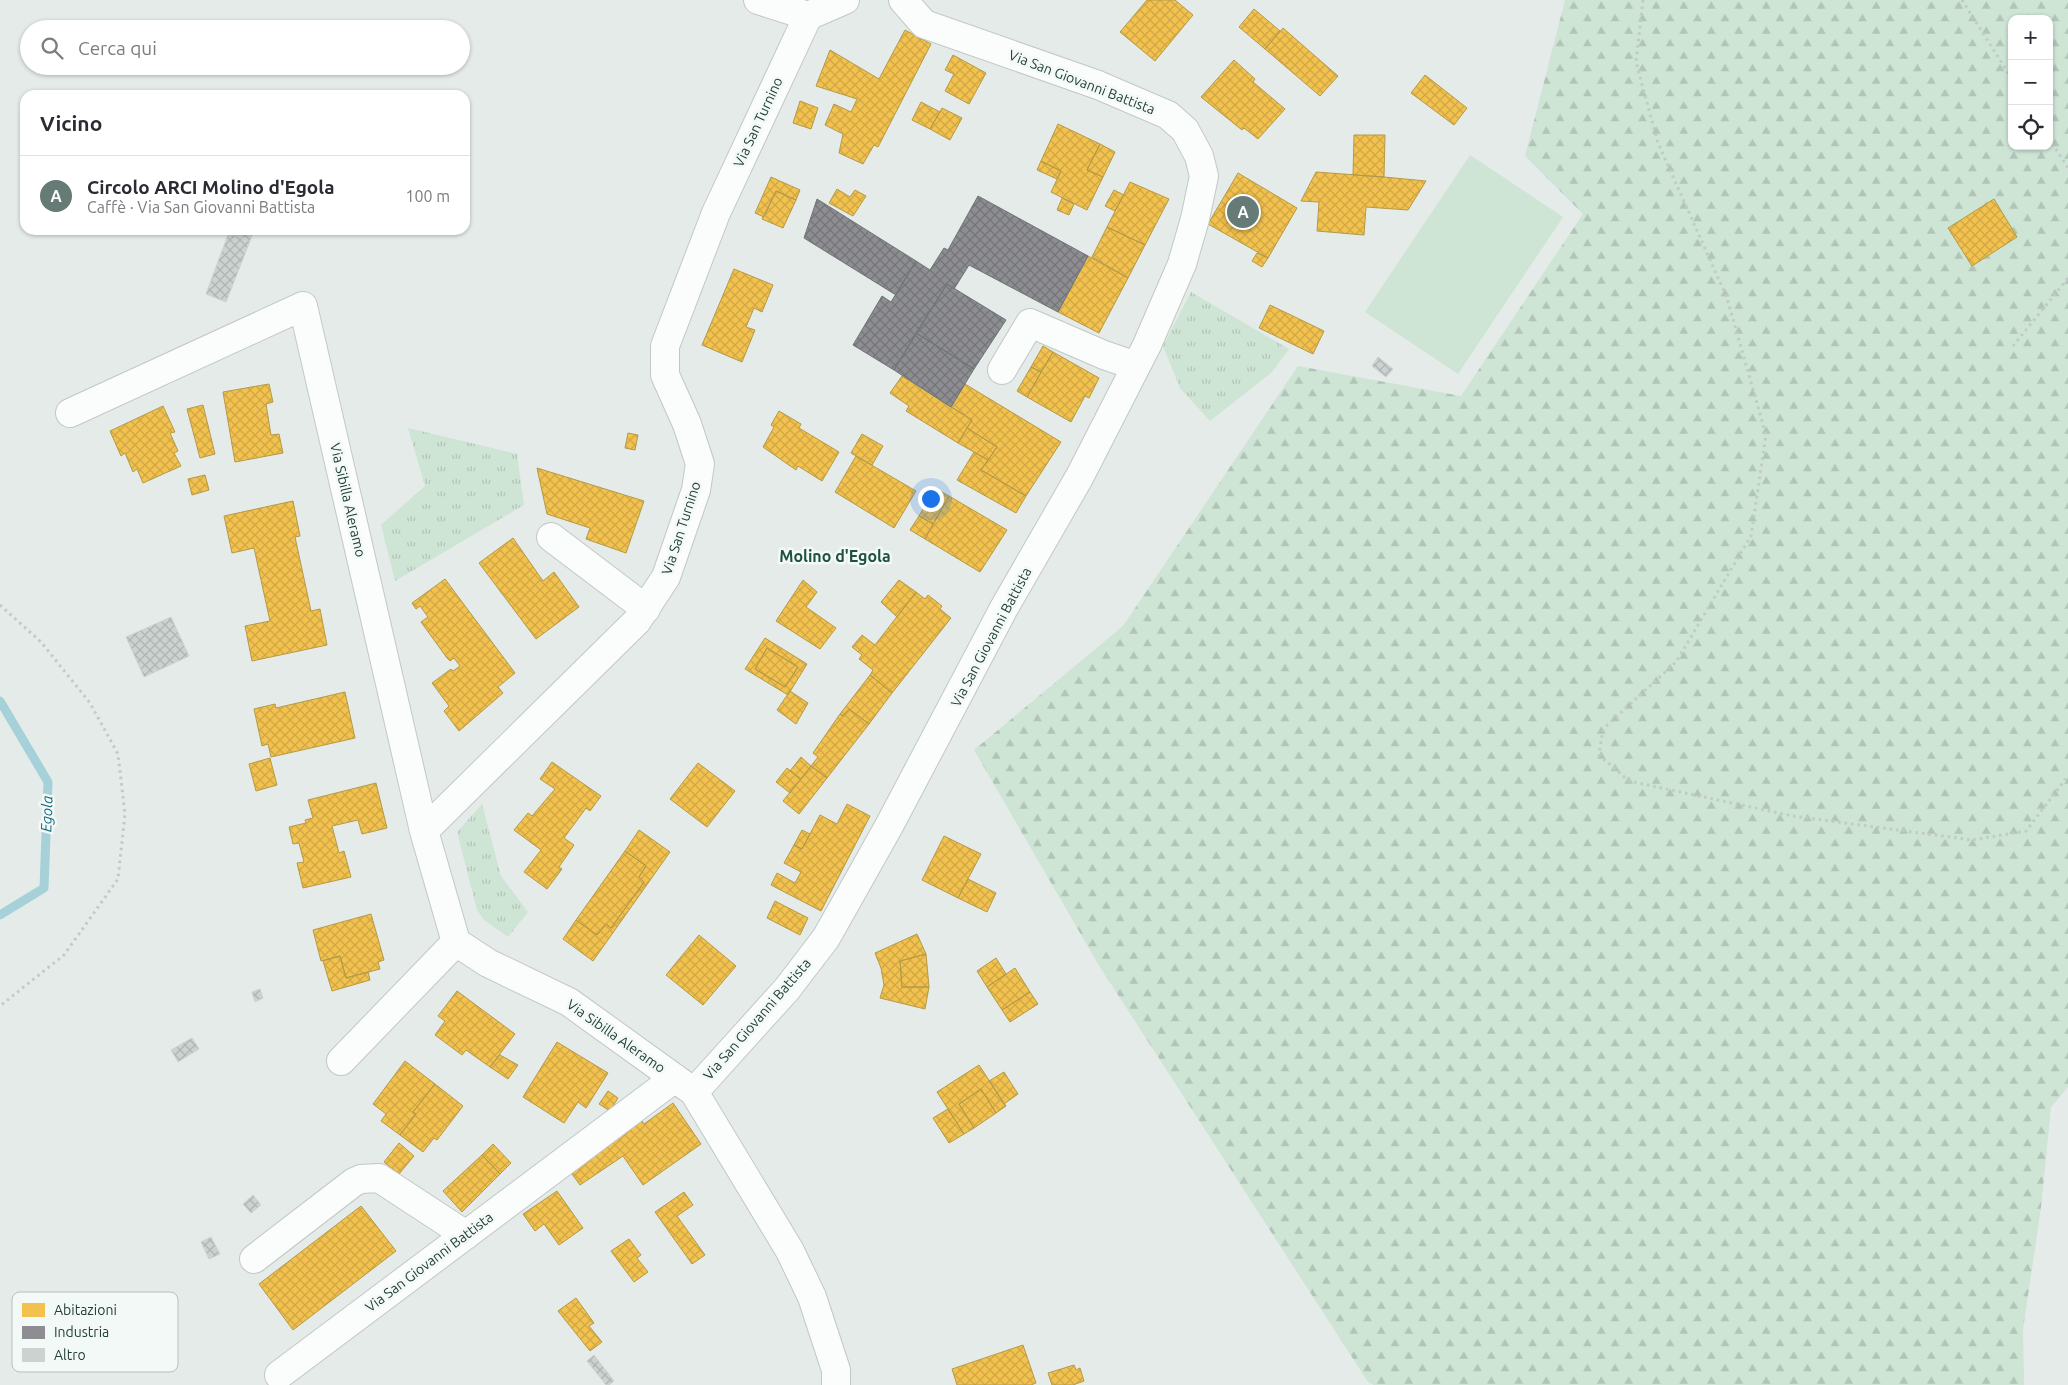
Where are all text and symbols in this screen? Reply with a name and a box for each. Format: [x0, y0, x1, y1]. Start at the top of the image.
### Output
map controls [2008, 15, 2053, 150]
button: + [2008, 15, 2053, 60]
search box [20, 20, 470, 75]
icon: search [38, 34, 66, 62]
text: Cerca qui [78, 37, 157, 59]
street label: Via San Giovanni Battista [1007, 47, 1157, 117]
button: − [2008, 60, 2053, 105]
street label: Via San Turnino [730, 75, 786, 169]
button: locate [2008, 105, 2053, 150]
text: Vicino [40, 111, 102, 135]
text: Circolo ARCI Molino d'Egola [87, 176, 335, 198]
text: A [50, 187, 62, 205]
text: 100 m [405, 187, 450, 205]
pin: A [1227, 193, 1259, 231]
text: Caffè · Via San Giovanni Battista [87, 198, 315, 216]
street label: Via Sibilla Aleramo [327, 441, 369, 559]
street label: Via San Turnino [658, 479, 704, 577]
your location [918, 486, 944, 512]
district label: Molino d'Egola [779, 547, 891, 565]
street label: Via San Giovanni Battista [947, 565, 1035, 709]
water label: Egola [37, 795, 56, 832]
street label: Via San Giovanni Battista [700, 955, 814, 1083]
street label: Via Sibilla Aleramo [564, 996, 668, 1076]
street label: Via San Giovanni Battista [362, 1209, 496, 1315]
legend [12, 1292, 178, 1372]
text: Abitazioni [54, 1302, 117, 1318]
text: Industria [54, 1324, 109, 1340]
text: Altro [54, 1347, 86, 1363]

